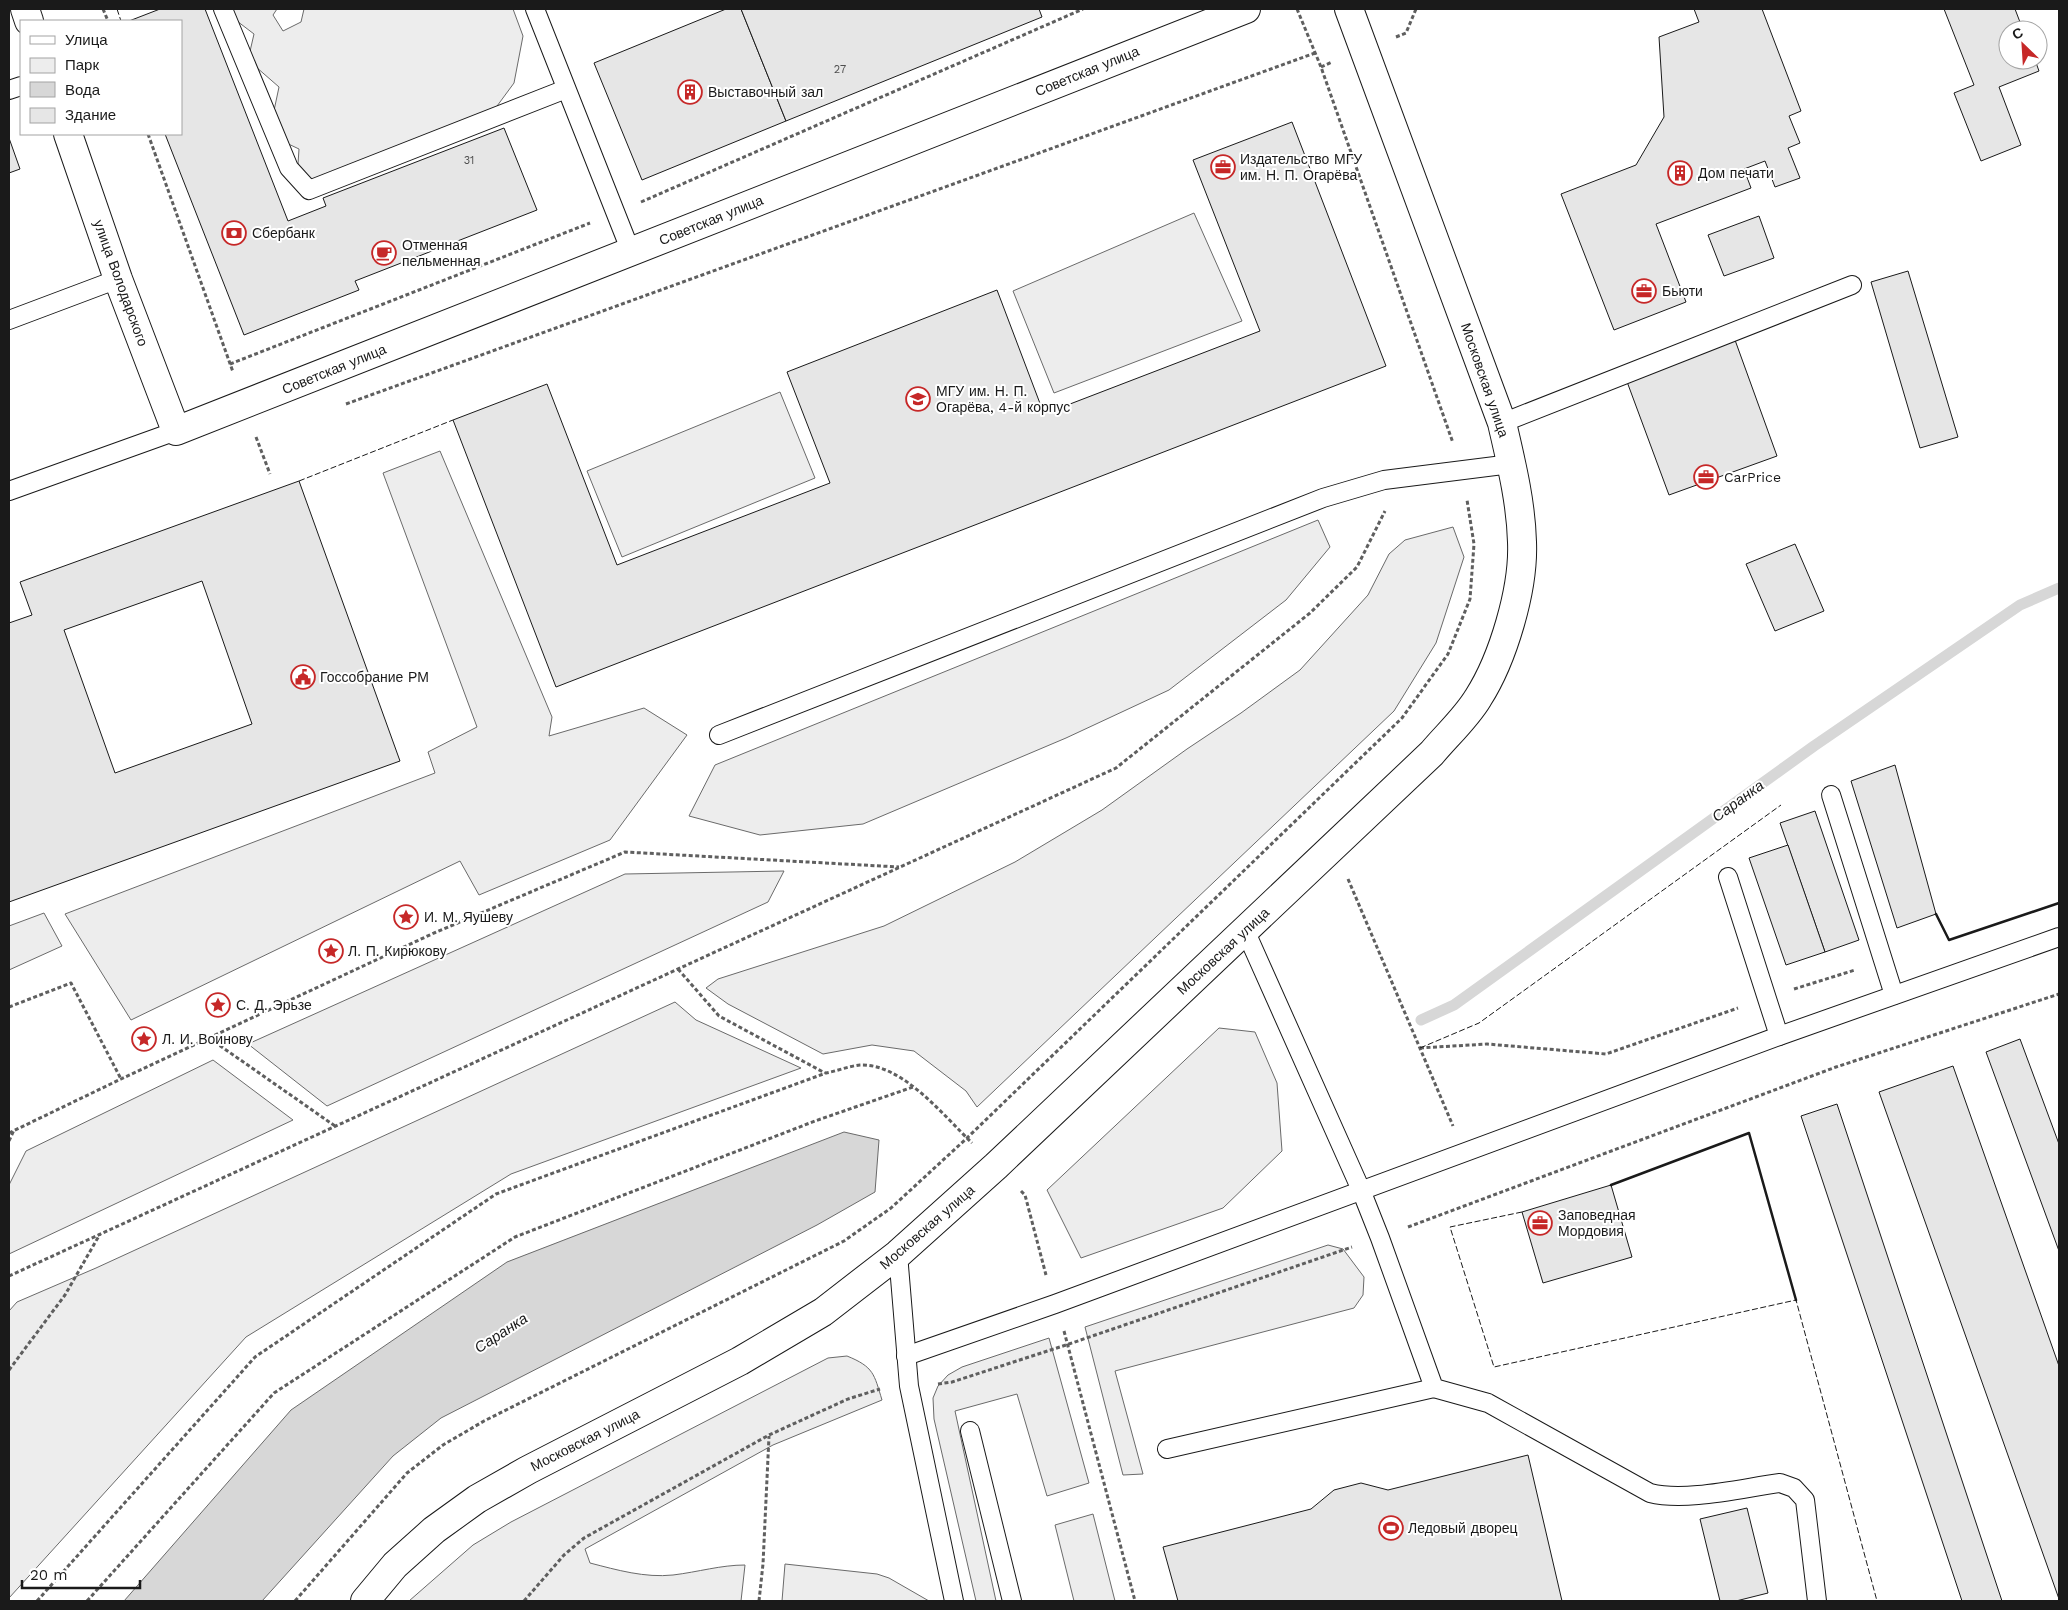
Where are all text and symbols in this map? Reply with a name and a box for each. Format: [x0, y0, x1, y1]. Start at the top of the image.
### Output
legend [20, 20, 182, 135]
north arrow [1998, 20, 2048, 70]
text: С [2010, 24, 2025, 43]
text: Улица [65, 31, 108, 49]
street label: Советская улица [1033, 43, 1142, 99]
text: Парк [65, 56, 99, 74]
house number: 27 [834, 63, 846, 76]
building icon: Выставочный зал [677, 79, 703, 105]
text: Вода [65, 81, 101, 99]
place label: Выставочный зал [708, 84, 823, 100]
text: Здание [65, 106, 116, 124]
place label: Издательство МГУ им. Н. П. Огарёва [1240, 151, 1362, 183]
house number: 31 [464, 154, 474, 167]
office icon: Издательство МГУ им. Н. П. Огарёва [1210, 154, 1236, 180]
building icon: Дом печати [1667, 160, 1693, 186]
place label: Дом печати [1698, 165, 1774, 181]
street label: Советская улица [657, 192, 766, 248]
street label: улица Володарского [91, 218, 151, 349]
bank icon: Сбербанк [221, 220, 247, 246]
place label: Сбербанк [252, 225, 316, 241]
place label: Отменная пельменная [402, 237, 481, 269]
cafe icon: Отменная пельменная [371, 240, 397, 266]
office icon: Бьюти [1631, 278, 1657, 304]
place label: Бьюти [1662, 283, 1703, 299]
street label: Московская улица [1458, 321, 1512, 440]
street label: Советская улица [280, 341, 389, 397]
place label: МГУ им. Н. П. Огарёва, 4-й корпус [936, 383, 1070, 415]
school or university icon: МГУ им. Н. П. Огарёва, 4-й корпус [905, 386, 931, 412]
office icon: CarPrice [1693, 464, 1719, 490]
place label: CarPrice [1724, 469, 1781, 485]
public building icon: Госсобрание РМ [290, 664, 316, 690]
place label: Госсобрание РМ [320, 669, 429, 685]
water label: Саранка [1709, 776, 1767, 826]
place icon: И. М. Яушеву [393, 904, 419, 930]
street label: Московская улица [1174, 904, 1272, 998]
place label: И. М. Яушеву [424, 909, 513, 925]
place icon: Л. П. Кирюкову [318, 938, 344, 964]
place label: Л. П. Кирюкову [348, 943, 447, 959]
place icon: С. Д. Эрьзе [205, 992, 231, 1018]
place label: С. Д. Эрьзе [236, 997, 312, 1013]
place icon: Л. И. Воинову [131, 1026, 157, 1052]
place label: Л. И. Воинову [162, 1031, 253, 1047]
street label: Московская улица [876, 1181, 978, 1272]
place label: Заповедная Мордовия [1558, 1207, 1636, 1239]
office icon: Заповедная Мордовия [1527, 1210, 1553, 1236]
water label: Саранка [471, 1309, 531, 1357]
street label: Московская улица [528, 1406, 642, 1474]
sports icon: Ледовый дворец [1378, 1515, 1404, 1541]
place label: Ледовый дворец [1408, 1520, 1518, 1536]
scale bar [22, 1558, 140, 1590]
text: 20 m [30, 1566, 68, 1584]

